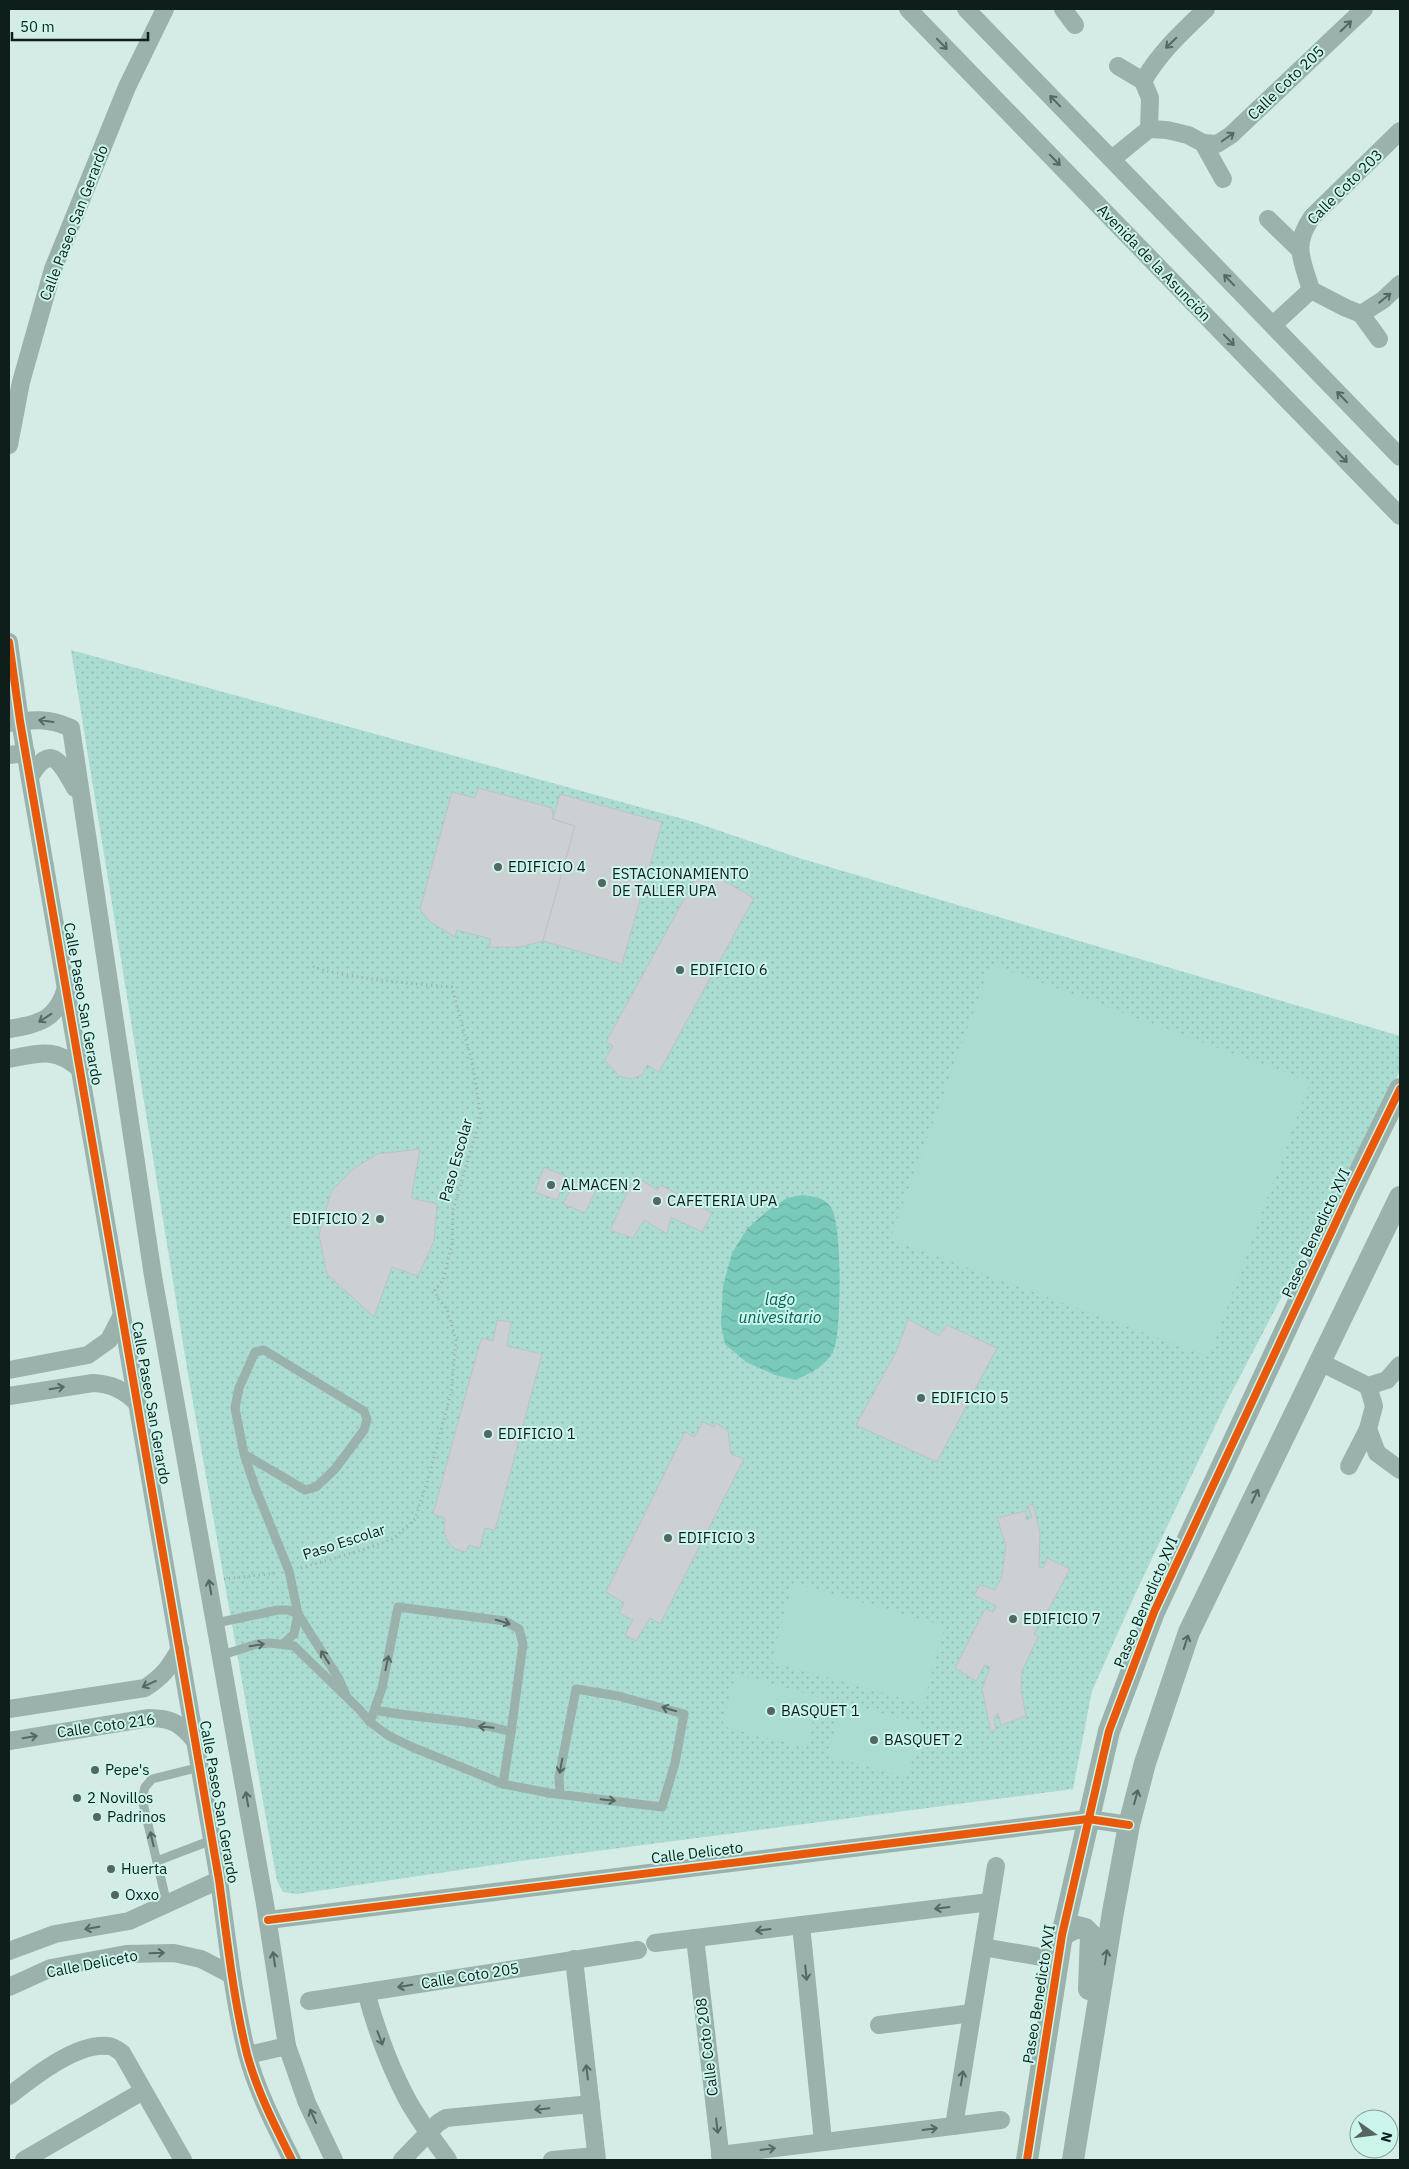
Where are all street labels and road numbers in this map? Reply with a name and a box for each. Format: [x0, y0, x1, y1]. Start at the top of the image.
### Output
street label: Calle Coto 205 [1243, 41, 1328, 124]
street label: Calle Paseo San Gerardo [35, 142, 112, 303]
street label: Calle Coto 203 [1303, 145, 1386, 228]
street label: Avenida de la Asunción [1093, 200, 1215, 325]
street label: Calle Paseo San Gerardo [60, 921, 107, 1087]
street label: Paso Escolar [435, 1116, 477, 1204]
street label: Paseo Benedicto XVI [1277, 1165, 1354, 1301]
street label: Calle Paseo San Gerardo [128, 1320, 175, 1486]
street label: Paso Escolar [300, 1519, 388, 1564]
street label: Paseo Benedicto XVI [1109, 1533, 1182, 1670]
street label: Calle Coto 216 [56, 1709, 156, 1742]
street label: Calle Paseo San Gerardo [196, 1719, 243, 1885]
street label: Calle Deliceto [650, 1837, 744, 1868]
street label: Paseo Benedicto XVI [1018, 1923, 1059, 2065]
street label: Calle Deliceto [45, 1945, 139, 1982]
street label: Calle Coto 205 [420, 1958, 520, 1993]
street label: Calle Coto 208 [691, 1997, 722, 2097]

